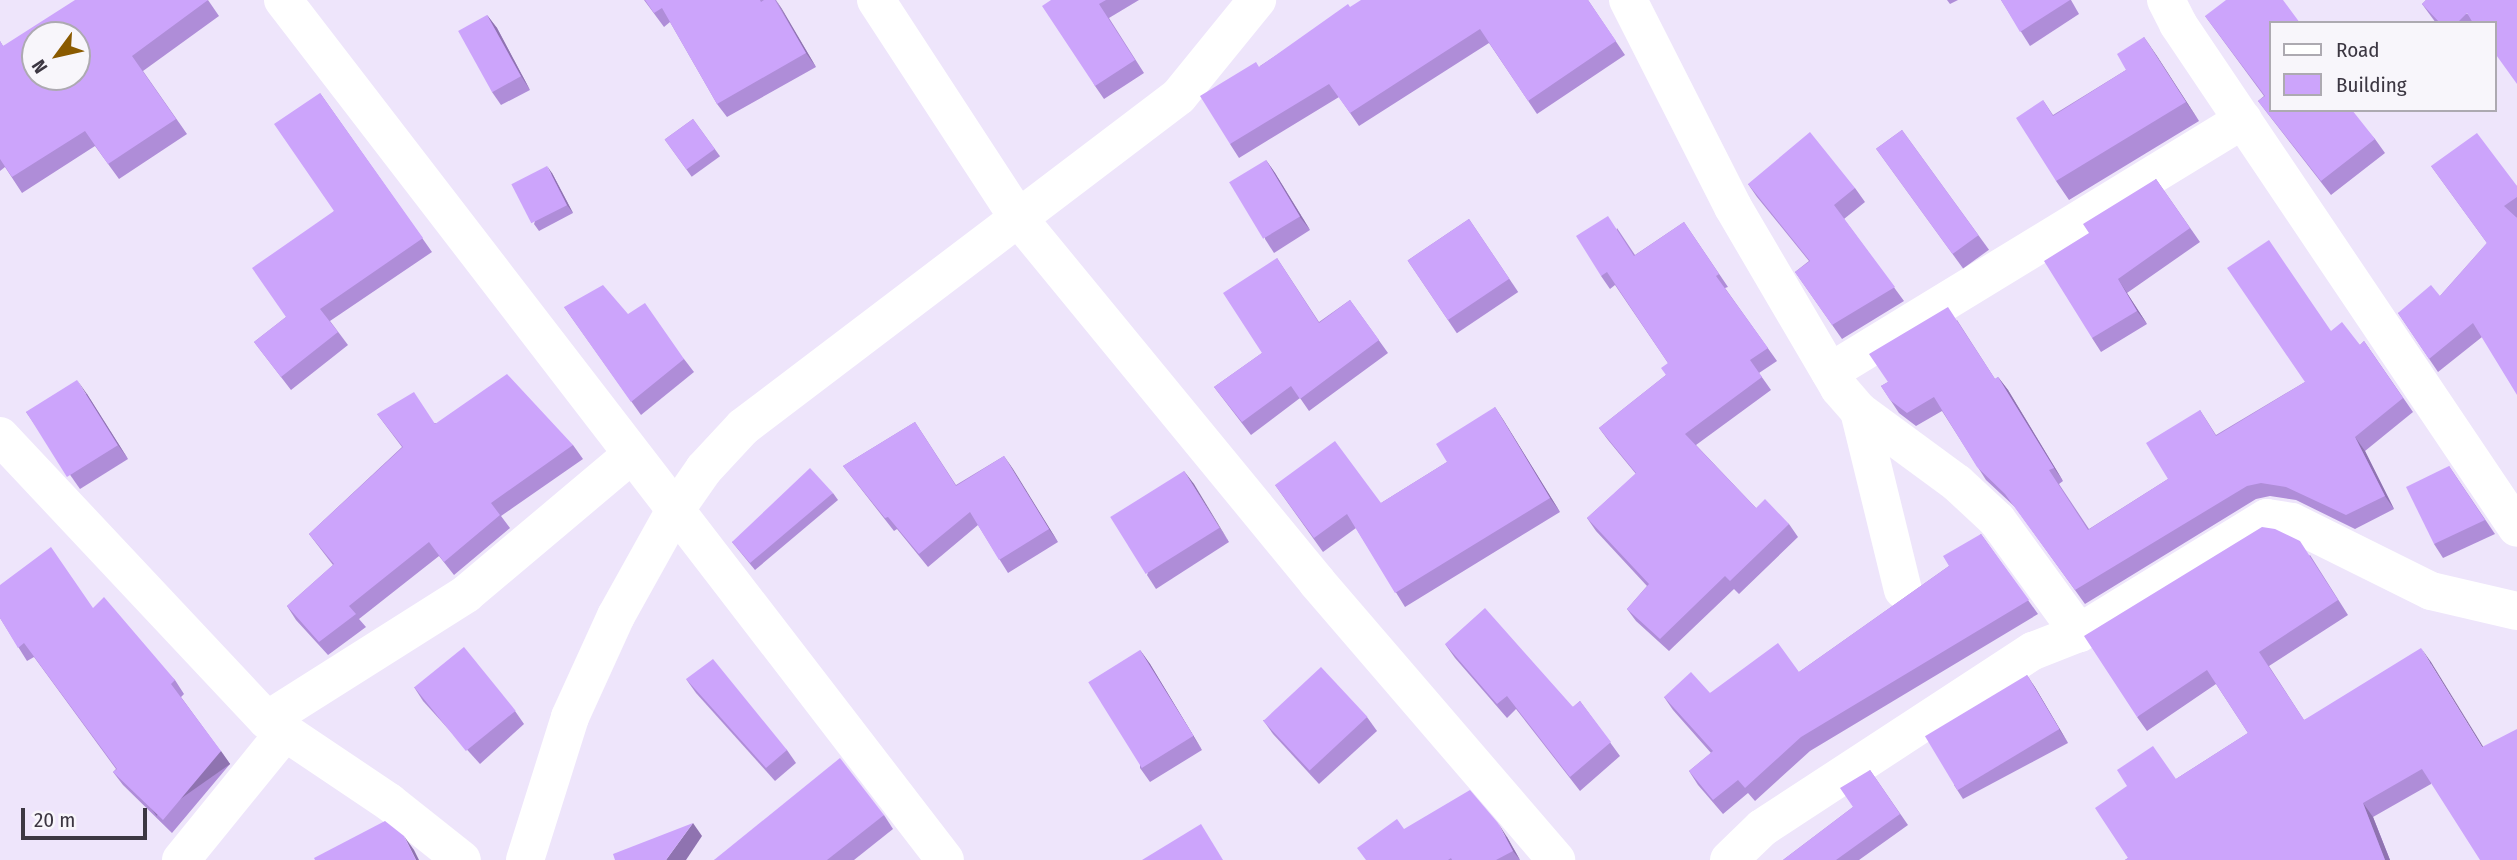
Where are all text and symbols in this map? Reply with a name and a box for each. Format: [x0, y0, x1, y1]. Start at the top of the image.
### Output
north arrow [21, 21, 91, 91]
legend [2268, 21, 2496, 112]
text: Road [2336, 37, 2380, 63]
text: N [27, 56, 52, 78]
text: Building [2336, 72, 2407, 98]
scale bar [24, 794, 150, 838]
text: 20 m [34, 807, 75, 833]

